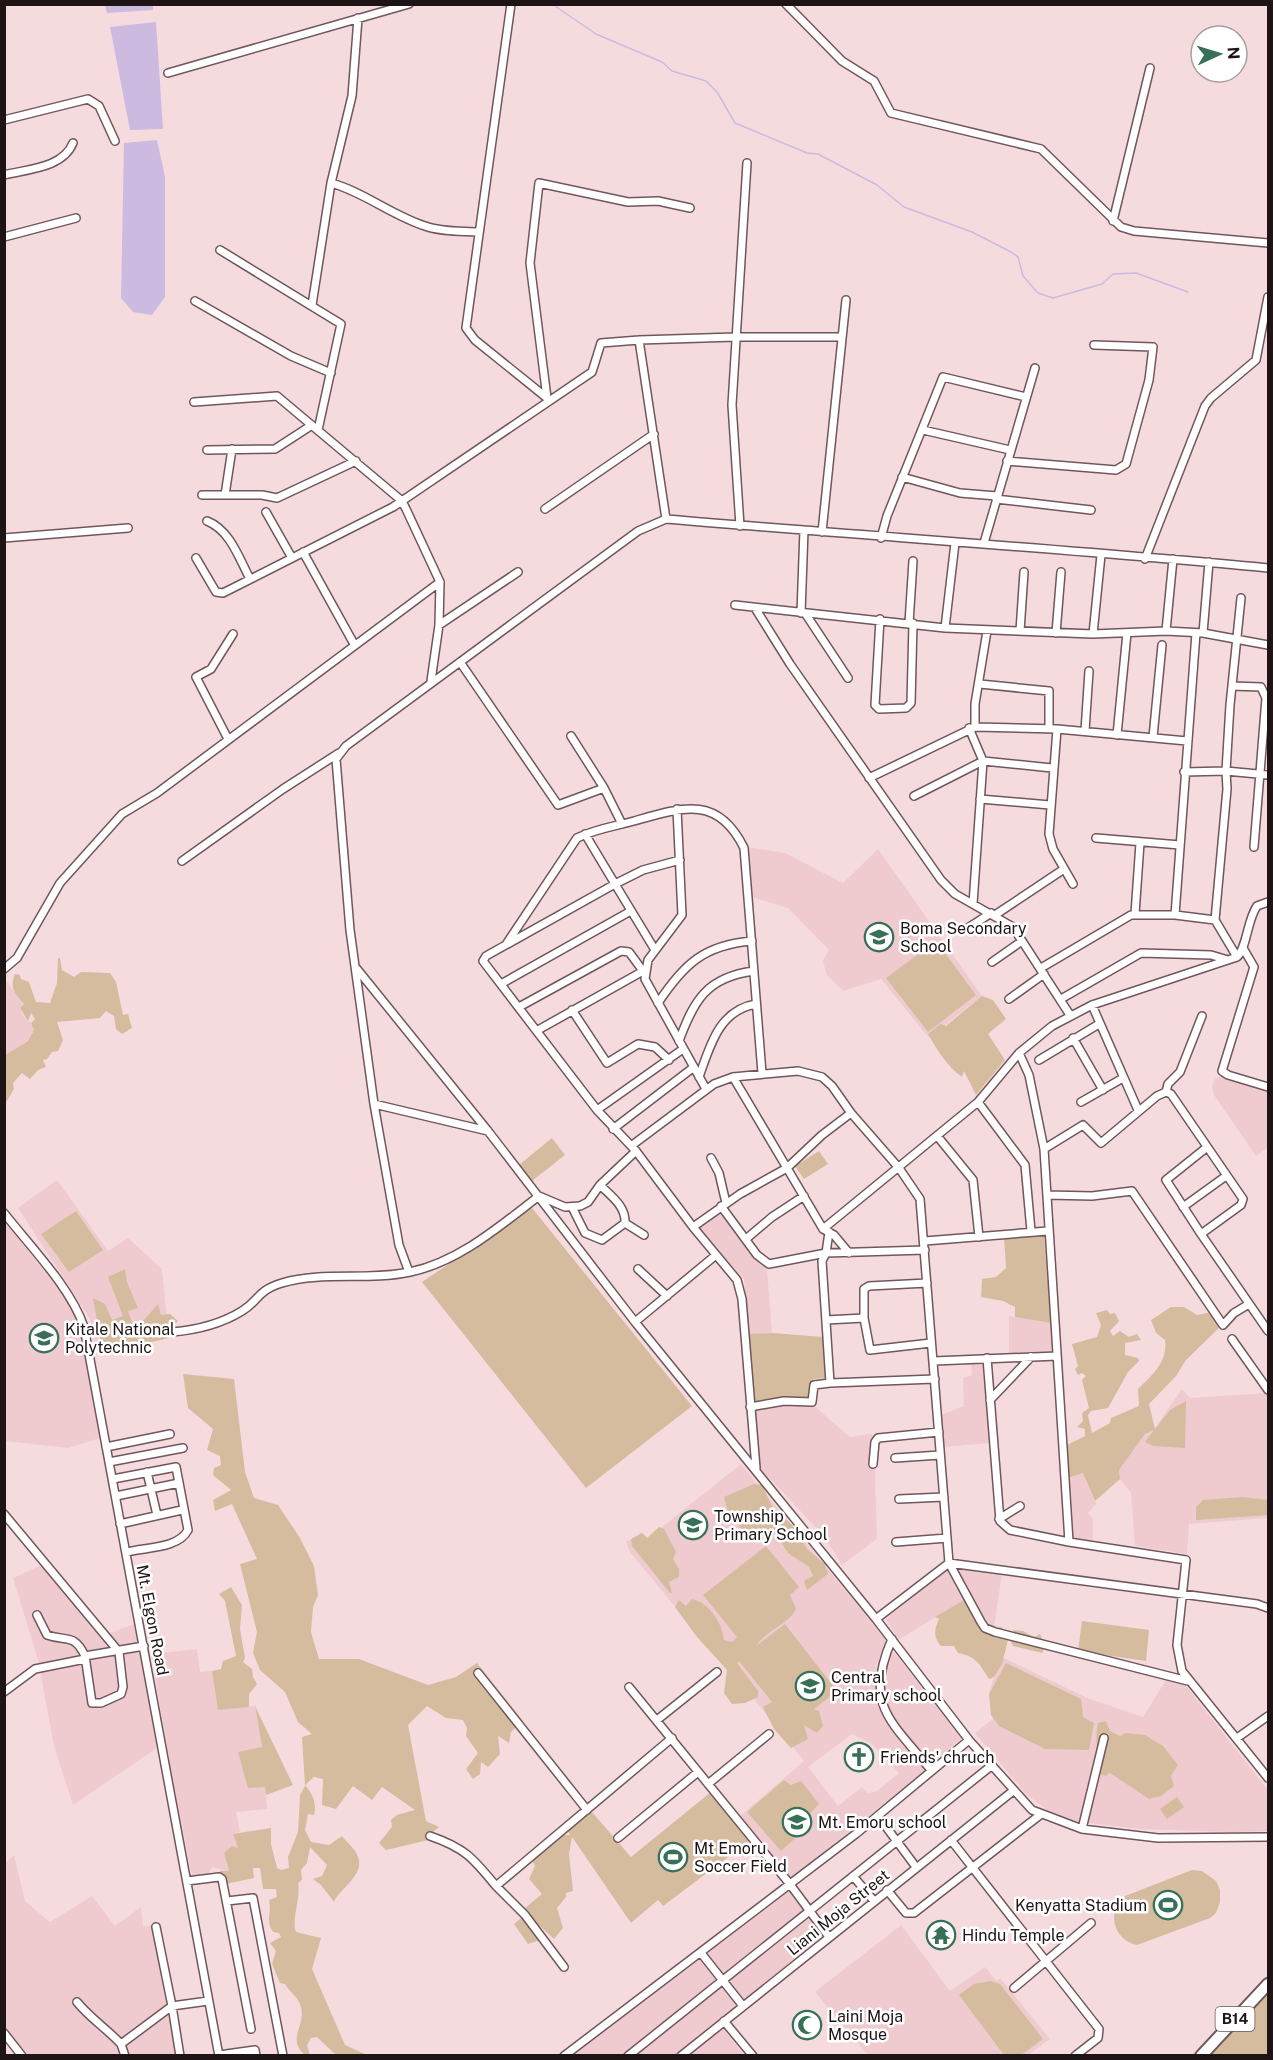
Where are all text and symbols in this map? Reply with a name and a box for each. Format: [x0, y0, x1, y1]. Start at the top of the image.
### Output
north arrow [1189, 24, 1249, 84]
text: N [1224, 46, 1243, 60]
place label: Boma Secondary School [900, 919, 1027, 956]
school or university icon: Boma Secondary School [863, 921, 895, 953]
place label: Kitale National Polytechnic [65, 1320, 175, 1357]
school or university icon: Kitale National Polytechnic [28, 1322, 60, 1354]
place label: Township Primary School [714, 1507, 828, 1544]
school or university icon: Township Primary School [677, 1509, 709, 1541]
street label: Mt. Elgon Road [132, 1563, 173, 1677]
place label: Central Primary school [831, 1668, 942, 1705]
school or university icon: Central Primary school [794, 1670, 826, 1702]
church icon: Friends' chruch [843, 1741, 875, 1773]
place label: Friends' chruch [880, 1748, 994, 1767]
school or university icon: Mt. Emoru school [781, 1806, 813, 1838]
place label: Mt. Emoru school [818, 1813, 947, 1832]
place label: Mt Emoru Soccer Field [694, 1839, 787, 1876]
sports icon: Mt Emoru Soccer Field [657, 1841, 689, 1873]
street label: Liani Moja Street [783, 1865, 893, 1959]
sports icon: Kenyatta Stadium [1152, 1889, 1184, 1921]
place label: Kenyatta Stadium [1015, 1896, 1147, 1915]
temple icon: Hindu Temple [925, 1919, 957, 1951]
place label: Hindu Temple [962, 1926, 1065, 1945]
place label: Laini Moja Mosque [828, 2007, 903, 2044]
road number: B14 [1216, 2007, 1254, 2031]
mosque icon: Laini Moja Mosque [791, 2009, 823, 2041]

